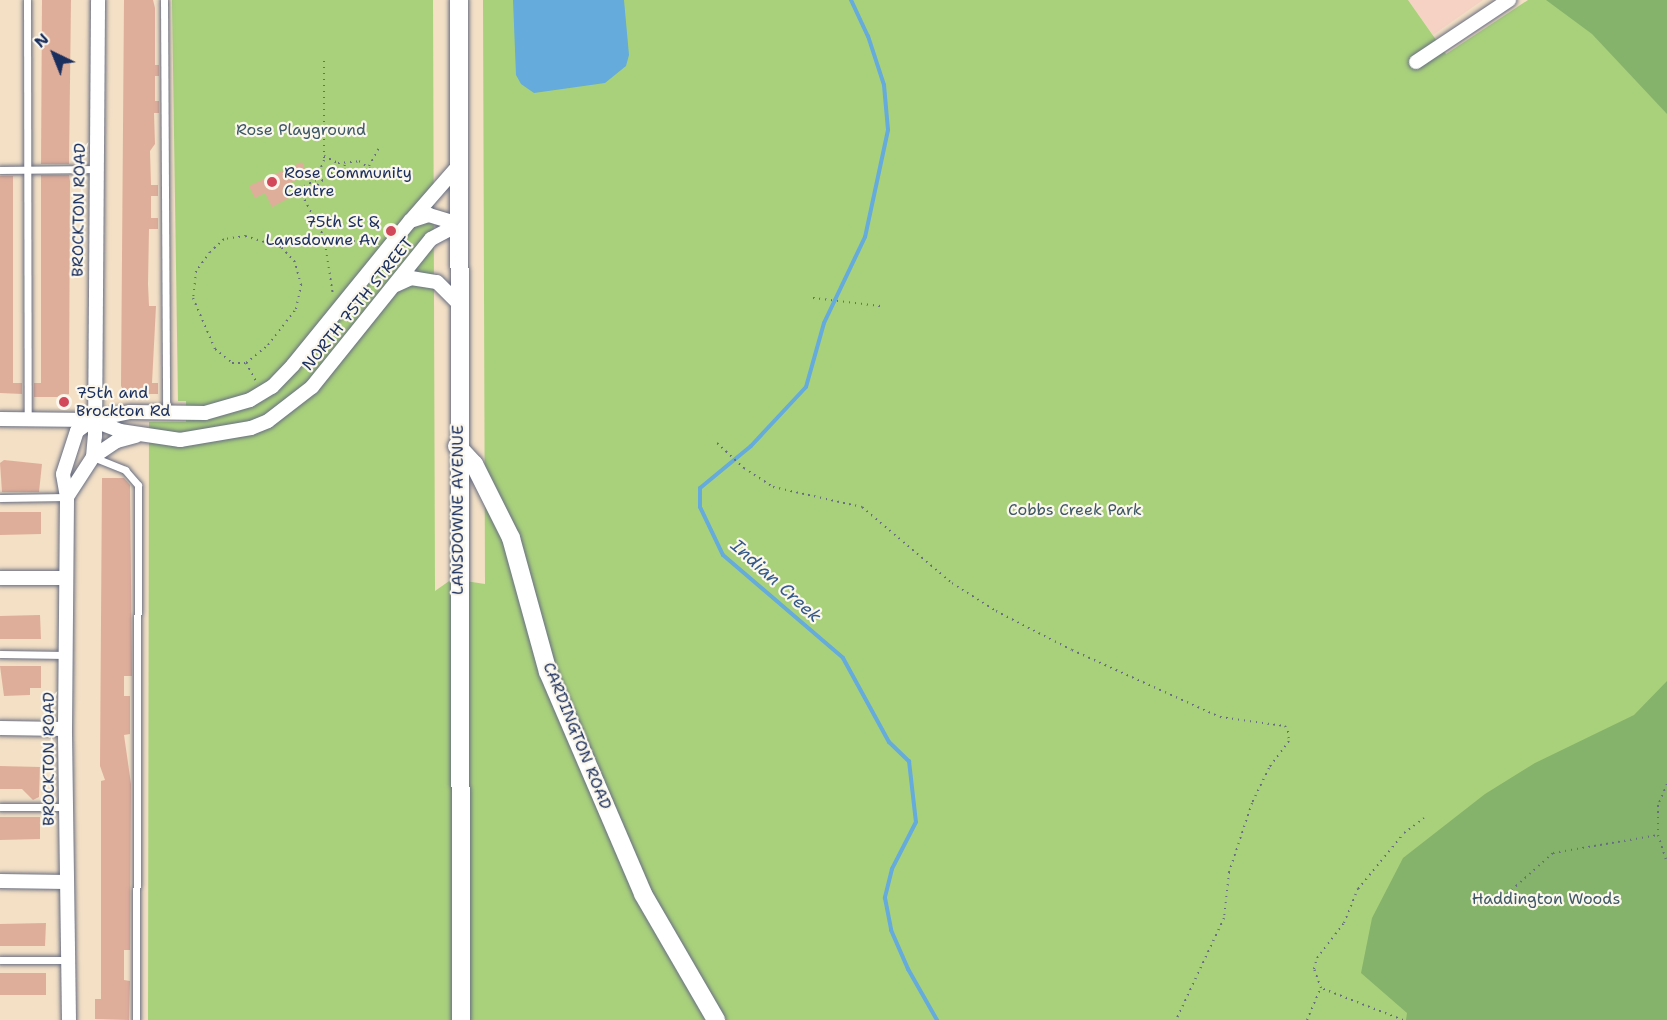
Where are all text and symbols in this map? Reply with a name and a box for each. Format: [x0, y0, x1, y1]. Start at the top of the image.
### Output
north arrow [24, 24, 84, 84]
text: N [30, 28, 53, 52]
park label: Rose Playground [236, 120, 366, 140]
street label: BROCKTON ROAD [68, 143, 90, 277]
place label: Rose Community Centre [284, 163, 412, 201]
marker: Rose Community Centre [265, 175, 279, 189]
place label: 75th St & Lansdowne Av [265, 212, 379, 250]
marker: 75th St & Lansdowne Av [384, 224, 398, 238]
street label: NORTH 75TH STREET [298, 234, 418, 374]
place label: 75th and Brockton Rd [76, 383, 170, 421]
marker: 75th and Brockton Rd [57, 395, 71, 409]
street label: LANSDOWNE AVENUE [448, 425, 468, 595]
park label: Cobbs Creek Park [1008, 500, 1142, 520]
water label: Indian Creek [726, 535, 826, 627]
street label: CARDINGTON ROAD [539, 660, 615, 812]
street label: BROCKTON ROAD [39, 692, 59, 826]
park label: Haddington Woods [1472, 889, 1620, 909]

